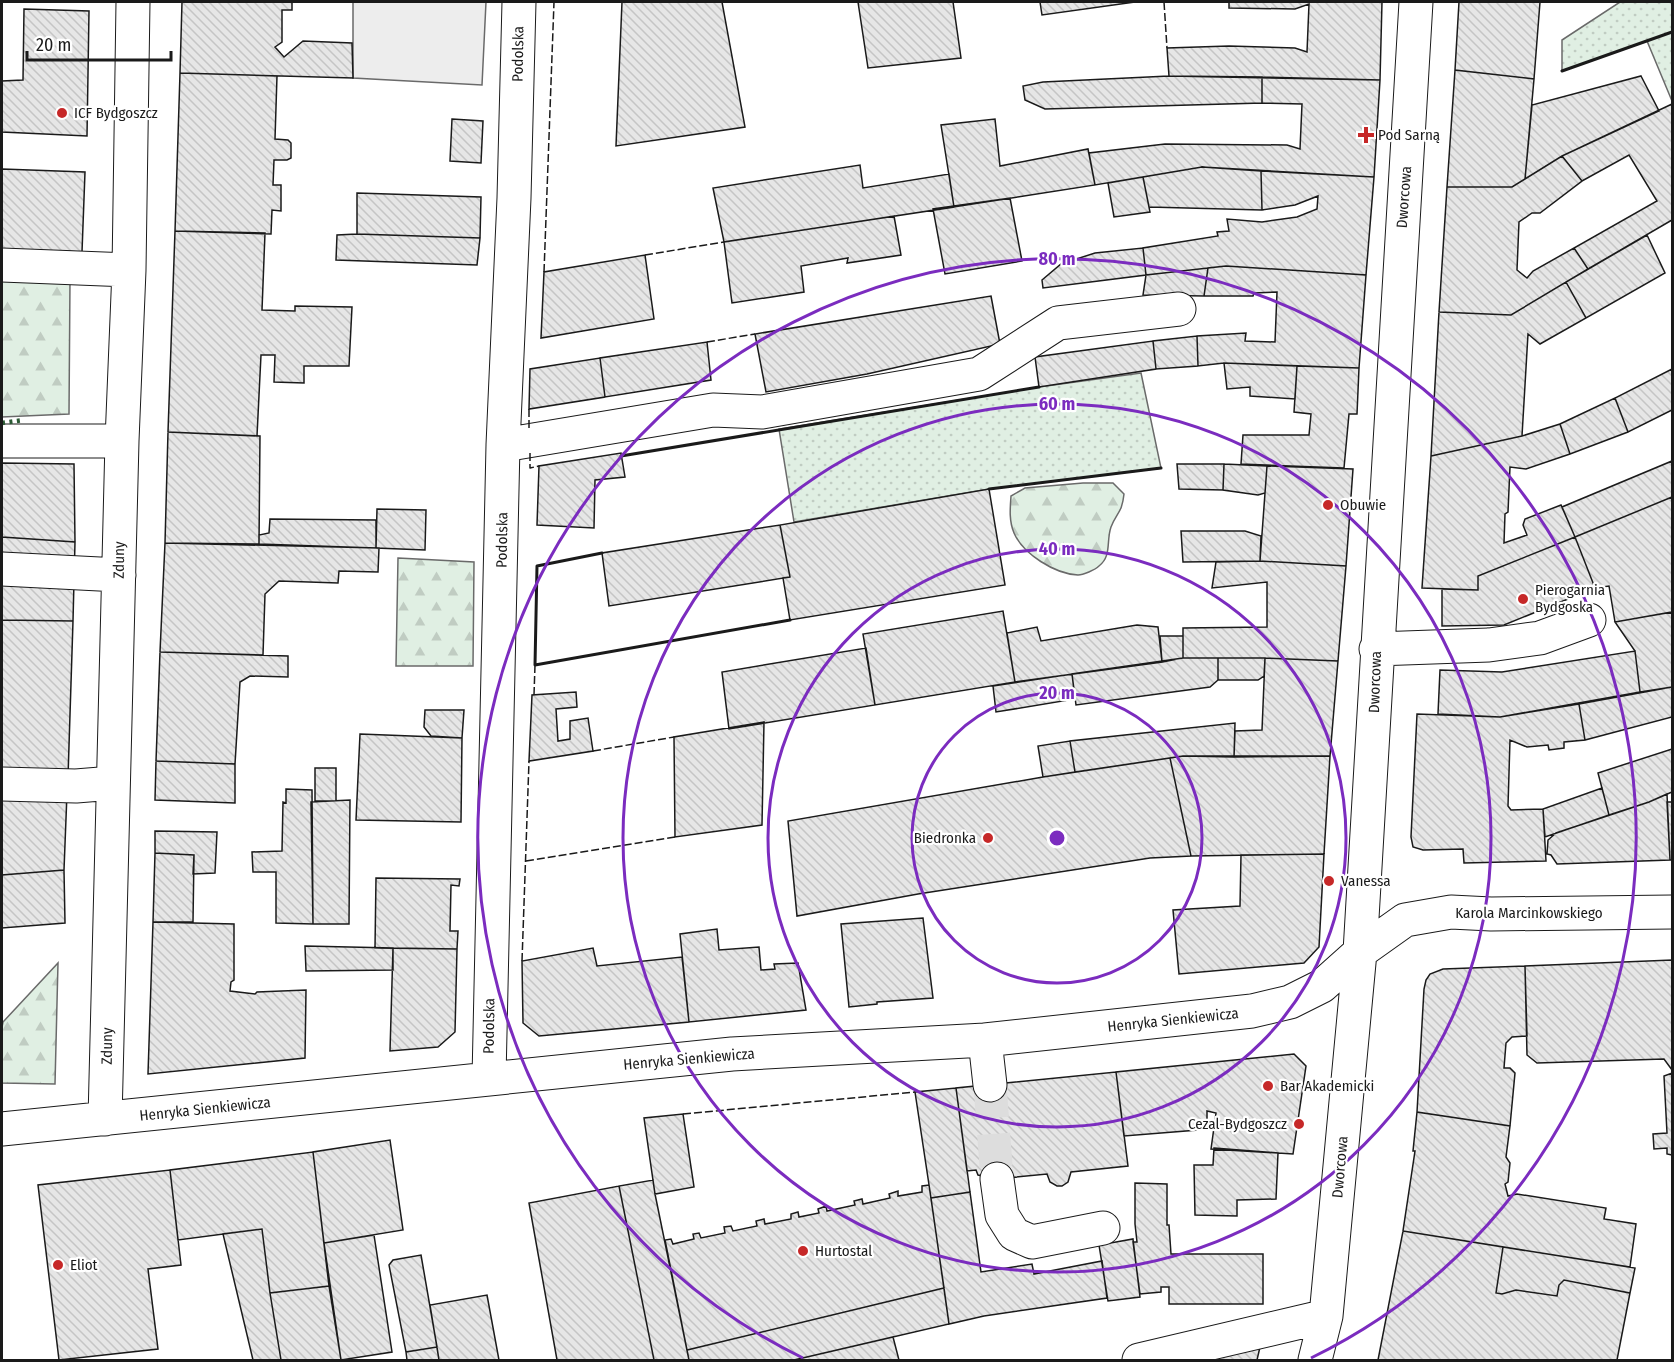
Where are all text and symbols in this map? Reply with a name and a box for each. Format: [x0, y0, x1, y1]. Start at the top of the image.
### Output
scale bar [27, 24, 171, 62]
street label: Podolska [509, 26, 527, 82]
text: 20 m [36, 34, 71, 56]
place label: ICF Bydgoszcz [74, 104, 158, 122]
marker: ICF Bydgoszcz [55, 106, 69, 120]
place label: Pod Sarną [1378, 126, 1440, 144]
marker: Pod Sarną [1359, 128, 1373, 142]
street label: Dworcowa [1393, 165, 1415, 229]
text: 80 m [1039, 248, 1075, 270]
text: 60 m [1039, 393, 1075, 415]
place label: Obuwie [1340, 496, 1386, 514]
marker: Obuwie [1321, 498, 1335, 512]
street label: Podolska [493, 512, 511, 568]
text: 40 m [1039, 538, 1075, 560]
street label: Zduny [110, 541, 128, 579]
place label: Pierogarnia Bydgoska [1535, 581, 1605, 616]
marker: Pierogarnia Bydgoska [1516, 592, 1530, 606]
street label: Dworcowa [1365, 651, 1385, 713]
text: 20 m [1038, 682, 1075, 704]
centre of rings [1047, 828, 1067, 848]
place label: Biedronka [914, 829, 976, 847]
marker: Biedronka [981, 831, 995, 845]
place label: Vanessa [1341, 872, 1391, 890]
marker: Vanessa [1322, 874, 1336, 888]
street label: Karola Marcinkowskiego [1455, 904, 1603, 922]
street label: Podolska [480, 998, 498, 1054]
street label: Henryka Sienkiewicza [1107, 1004, 1239, 1036]
street label: Zduny [98, 1027, 116, 1065]
street label: Henryka Sienkiewicza [623, 1044, 755, 1074]
place label: Bar Akademicki [1280, 1077, 1374, 1095]
marker: Bar Akademicki [1261, 1079, 1275, 1093]
street label: Henryka Sienkiewicza [139, 1093, 271, 1125]
place label: Cezal-Bydgoszcz [1188, 1115, 1287, 1133]
marker: Cezal-Bydgoszcz [1292, 1117, 1306, 1131]
street label: Dworcowa [1328, 1135, 1352, 1199]
place label: Hurtostal [815, 1242, 872, 1260]
marker: Hurtostal [796, 1244, 810, 1258]
place label: Eliot [70, 1256, 98, 1274]
marker: Eliot [51, 1258, 65, 1272]

